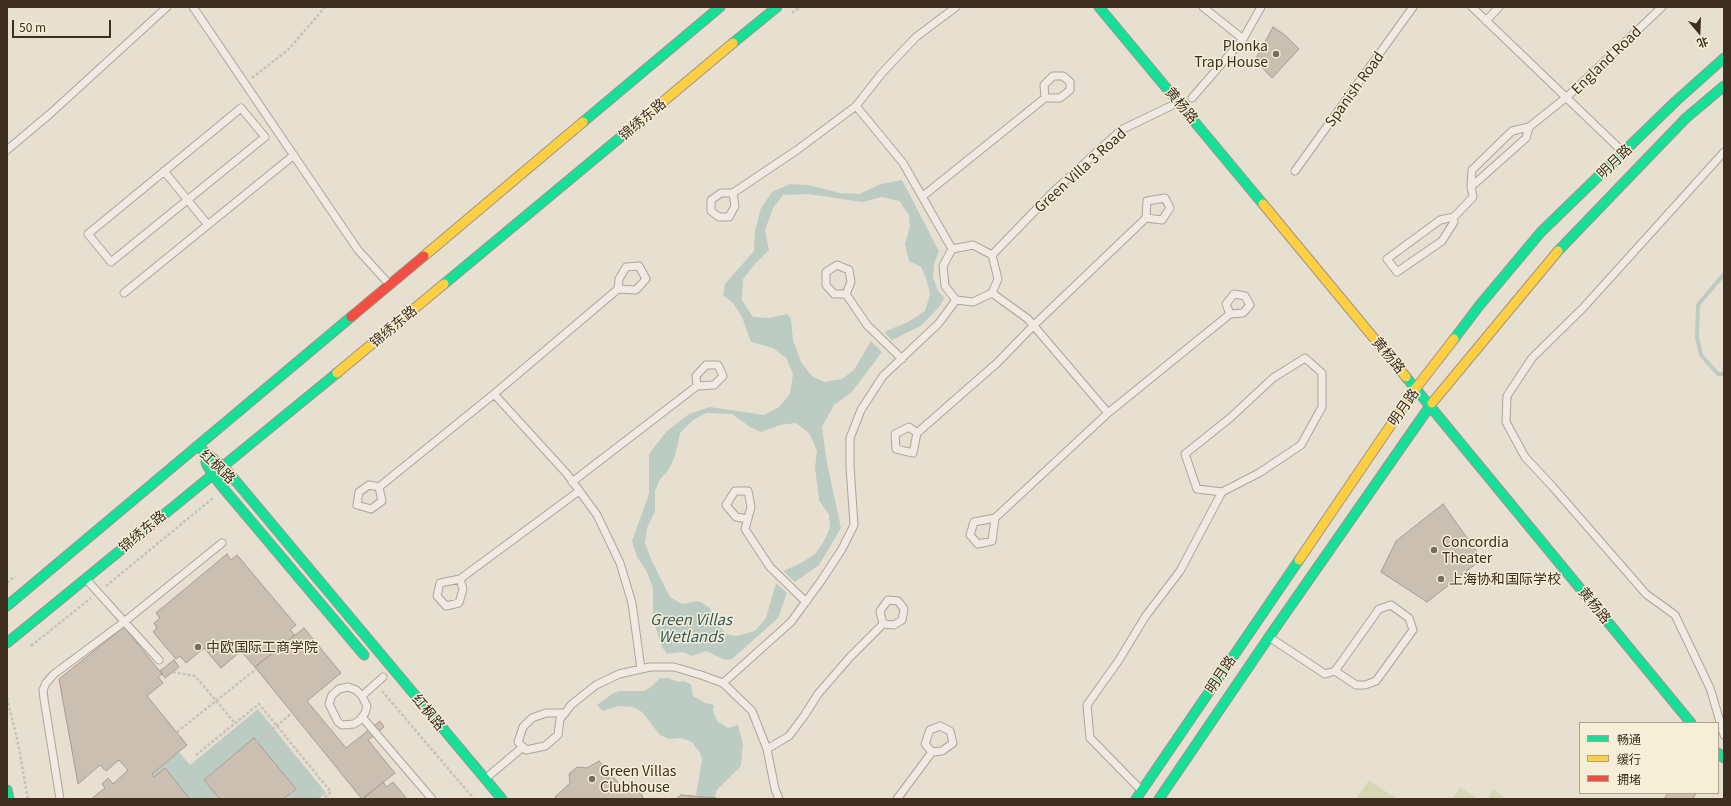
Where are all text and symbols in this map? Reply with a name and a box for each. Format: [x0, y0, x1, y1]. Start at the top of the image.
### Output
scale bar [14, 12, 113, 38]
north arrow [1679, 12, 1719, 52]
text: 50 m [19, 18, 46, 35]
street label: England Road [1568, 23, 1644, 97]
text: 北 [1695, 34, 1711, 53]
place label: Plonka Trap House [1194, 38, 1268, 70]
street label: Spanish Road [1321, 48, 1387, 130]
marker: Plonka Trap House [1271, 49, 1281, 59]
street label: 黄杨路 [1162, 84, 1202, 126]
street label: 锦绣东路 [615, 95, 669, 143]
street label: Green Villa 3 Road [1031, 125, 1129, 215]
street label: 明月路 [1593, 140, 1635, 182]
street label: 锦绣东路 [366, 302, 420, 350]
street label: 黄杨路 [1369, 334, 1409, 376]
street label: 明月路 [1384, 385, 1422, 429]
street label: 红枫路 [197, 446, 239, 486]
street label: 锦绣东路 [115, 507, 169, 555]
place label: Concordia Theater [1442, 534, 1509, 566]
marker: Concordia Theater [1429, 545, 1439, 555]
place label: 上海协和国际学校 [1449, 571, 1561, 587]
marker: 上海协和国际学校 [1436, 574, 1446, 584]
street label: 黄杨路 [1575, 583, 1615, 627]
water label: Green Villas Wetlands [650, 610, 732, 645]
place label: 中欧国际工商学院 [206, 639, 318, 655]
marker: 中欧国际工商学院 [193, 642, 203, 652]
street label: 明月路 [1201, 652, 1239, 696]
street label: 红枫路 [409, 691, 449, 733]
legend [1579, 722, 1719, 794]
text: 畅通 [1617, 730, 1641, 747]
text: 缓行 [1617, 750, 1641, 767]
place label: Green Villas Clubhouse [600, 763, 676, 796]
text: 拥堵 [1617, 770, 1641, 787]
marker: Green Villas Clubhouse [587, 774, 597, 784]

